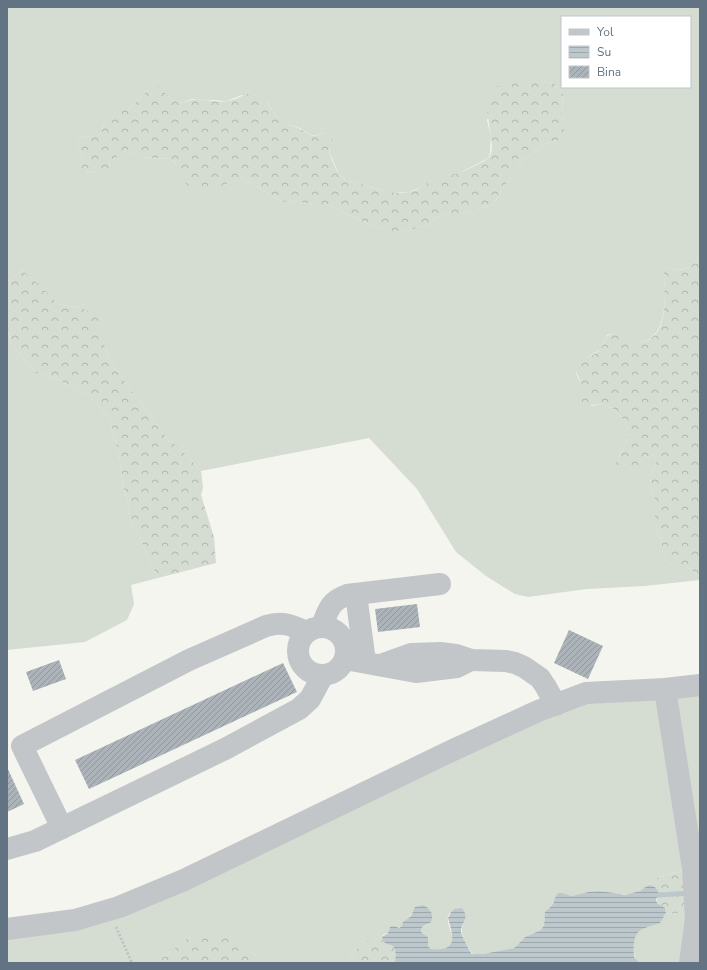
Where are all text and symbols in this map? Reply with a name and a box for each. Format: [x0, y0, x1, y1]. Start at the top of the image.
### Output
legend [561, 16, 691, 88]
text: Yol [596, 24, 614, 40]
text: Su [597, 44, 611, 60]
text: Bina [597, 64, 621, 80]

